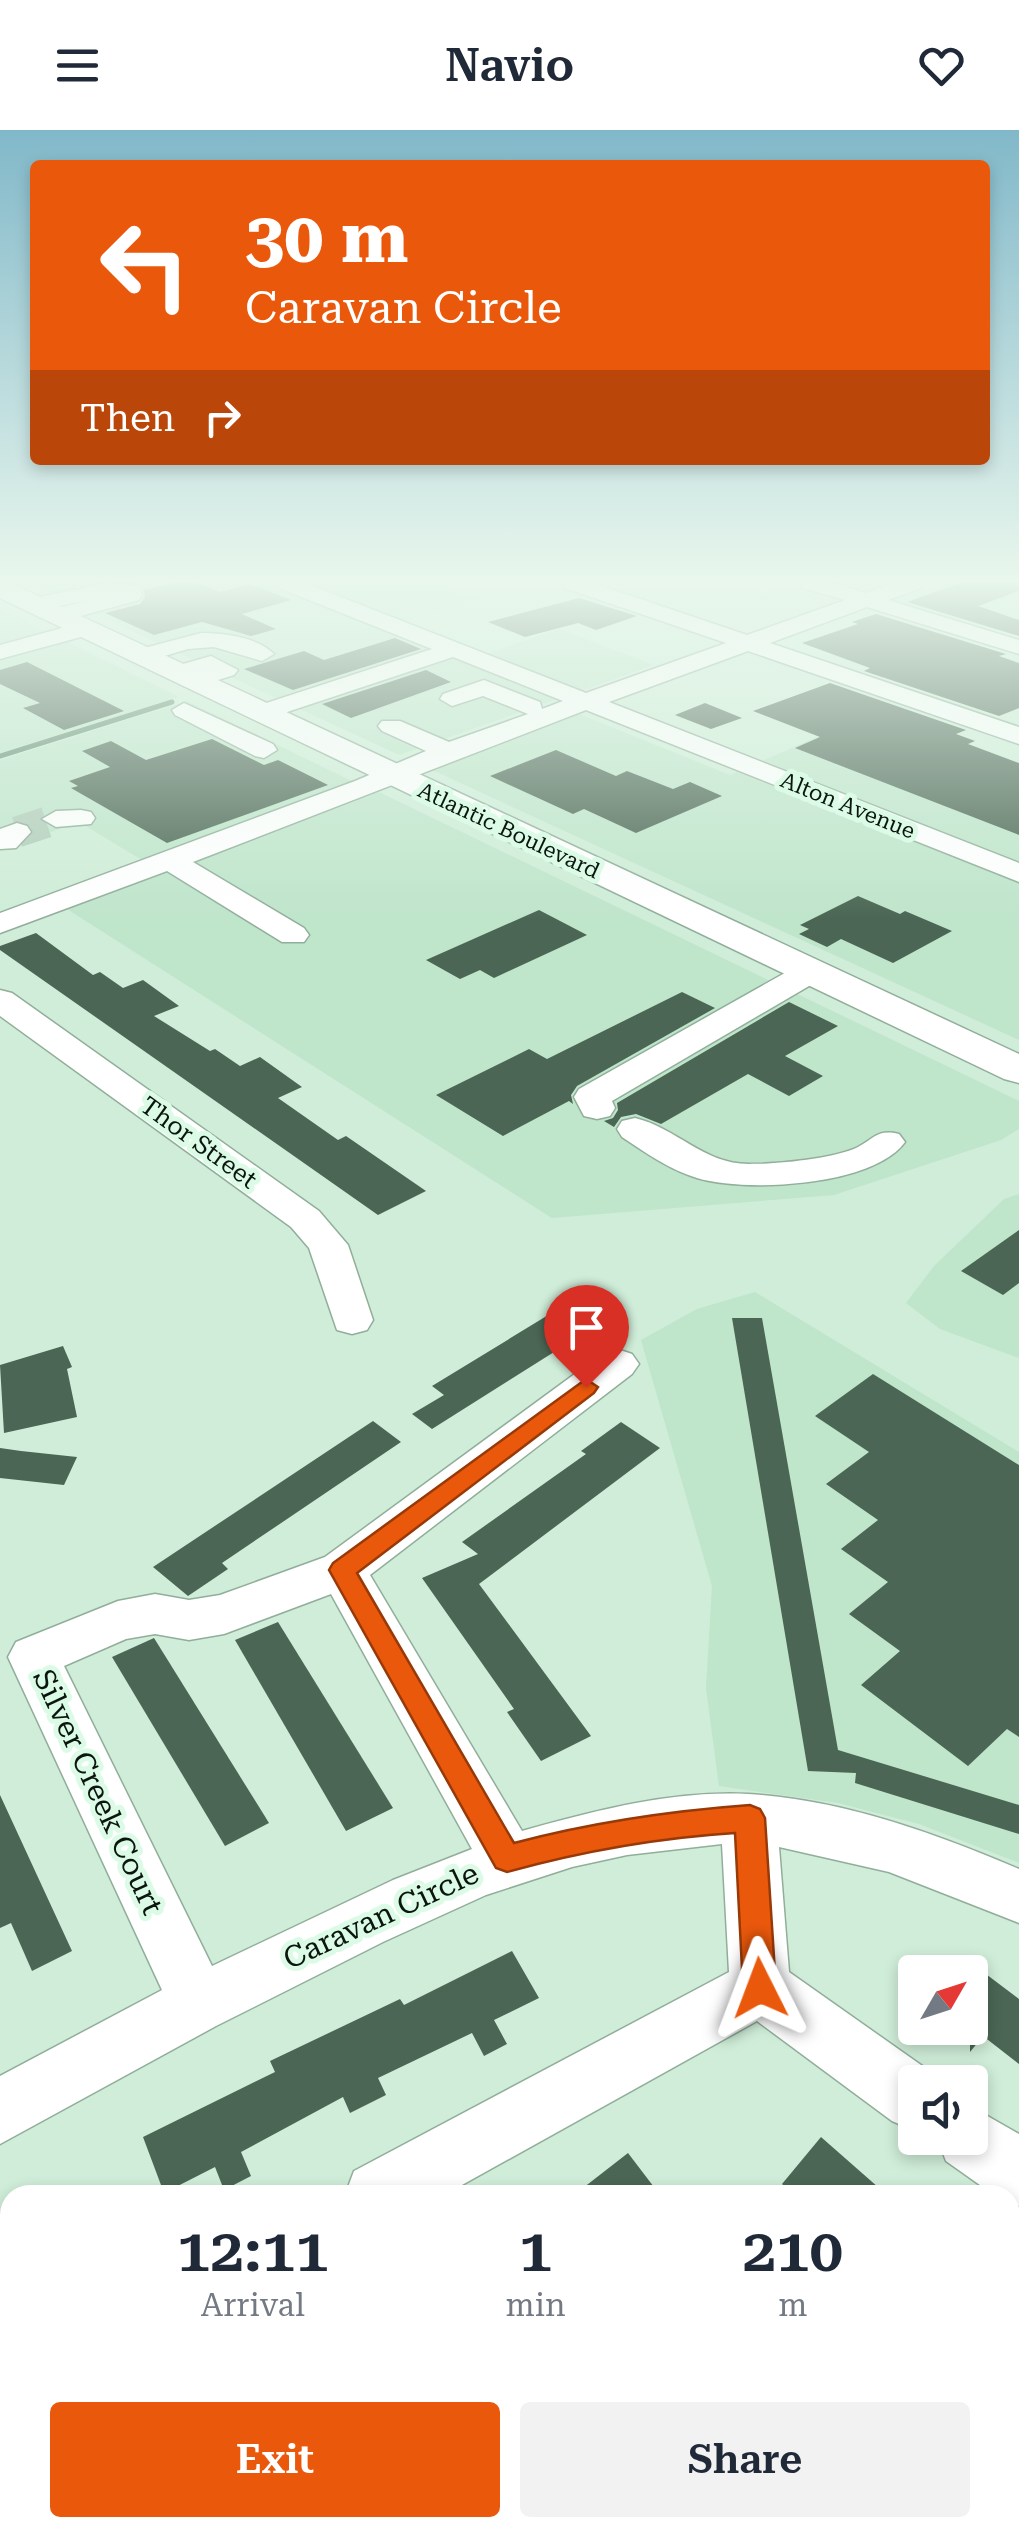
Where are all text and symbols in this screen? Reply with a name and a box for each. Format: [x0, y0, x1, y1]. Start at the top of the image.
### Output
icon: menu [50, 38, 105, 93]
icon: heart [914, 38, 969, 93]
text: Navio [445, 39, 574, 92]
text: 30 m [245, 197, 409, 279]
icon: left [80, 200, 210, 330]
text: Caravan Circle [245, 281, 562, 334]
icon: right [195, 390, 250, 445]
text: Then [80, 396, 175, 440]
street label: Alton Avenue [777, 767, 919, 844]
street label: Atlantic Boulevard [414, 777, 603, 883]
street label: Thor Street [135, 1091, 262, 1194]
pin [544, 1285, 629, 1388]
icon: arrive [559, 1300, 614, 1355]
street label: Silver Creek Court [26, 1664, 171, 1920]
street label: Caravan Circle [278, 1855, 484, 1976]
position arrow [708, 1936, 812, 2040]
north arrow [898, 1955, 988, 2045]
map controls [898, 1955, 988, 2155]
button: sound [898, 2065, 988, 2155]
text: 12:11 [177, 2215, 329, 2286]
text: 1 [519, 2215, 552, 2286]
text: 210 [742, 2215, 843, 2286]
text: Arrival [201, 2286, 305, 2324]
text: min [506, 2286, 566, 2324]
text: m [778, 2286, 807, 2324]
button: Exit [50, 2402, 500, 2517]
button: Share [520, 2402, 970, 2517]

